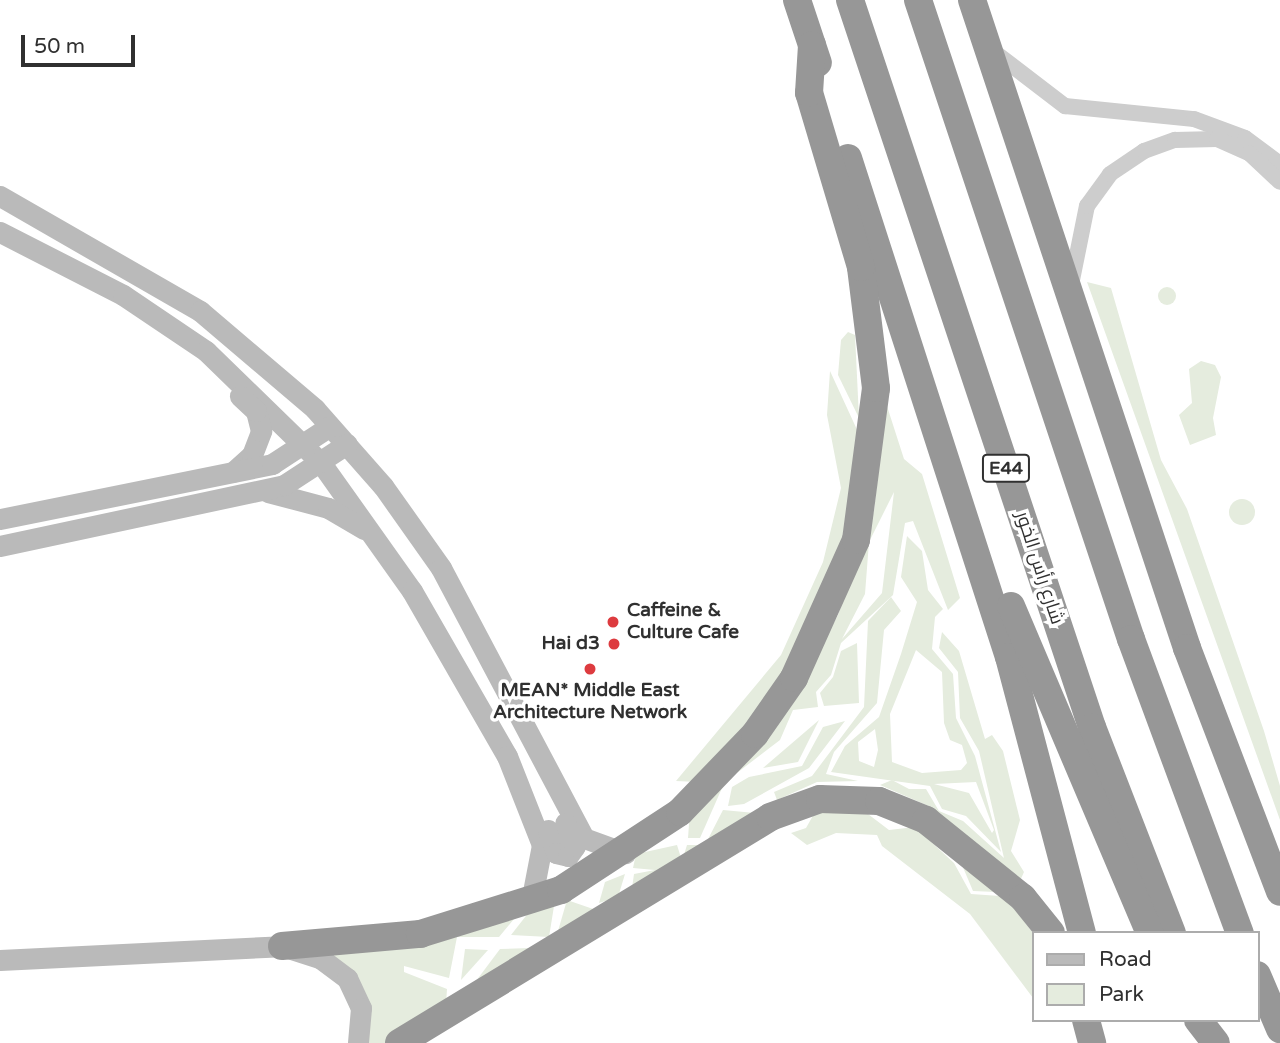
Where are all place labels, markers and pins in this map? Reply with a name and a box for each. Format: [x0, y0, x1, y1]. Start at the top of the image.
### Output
place label: Caffeine & Culture Cafe [627, 600, 739, 644]
marker: Caffeine & Culture Cafe [605, 614, 621, 630]
place label: Hai d3 [541, 633, 600, 655]
marker: Hai d3 [606, 636, 622, 652]
marker: MEAN* Middle East Architecture Network [582, 661, 598, 677]
place label: MEAN* Middle East Architecture Network [493, 680, 687, 724]

